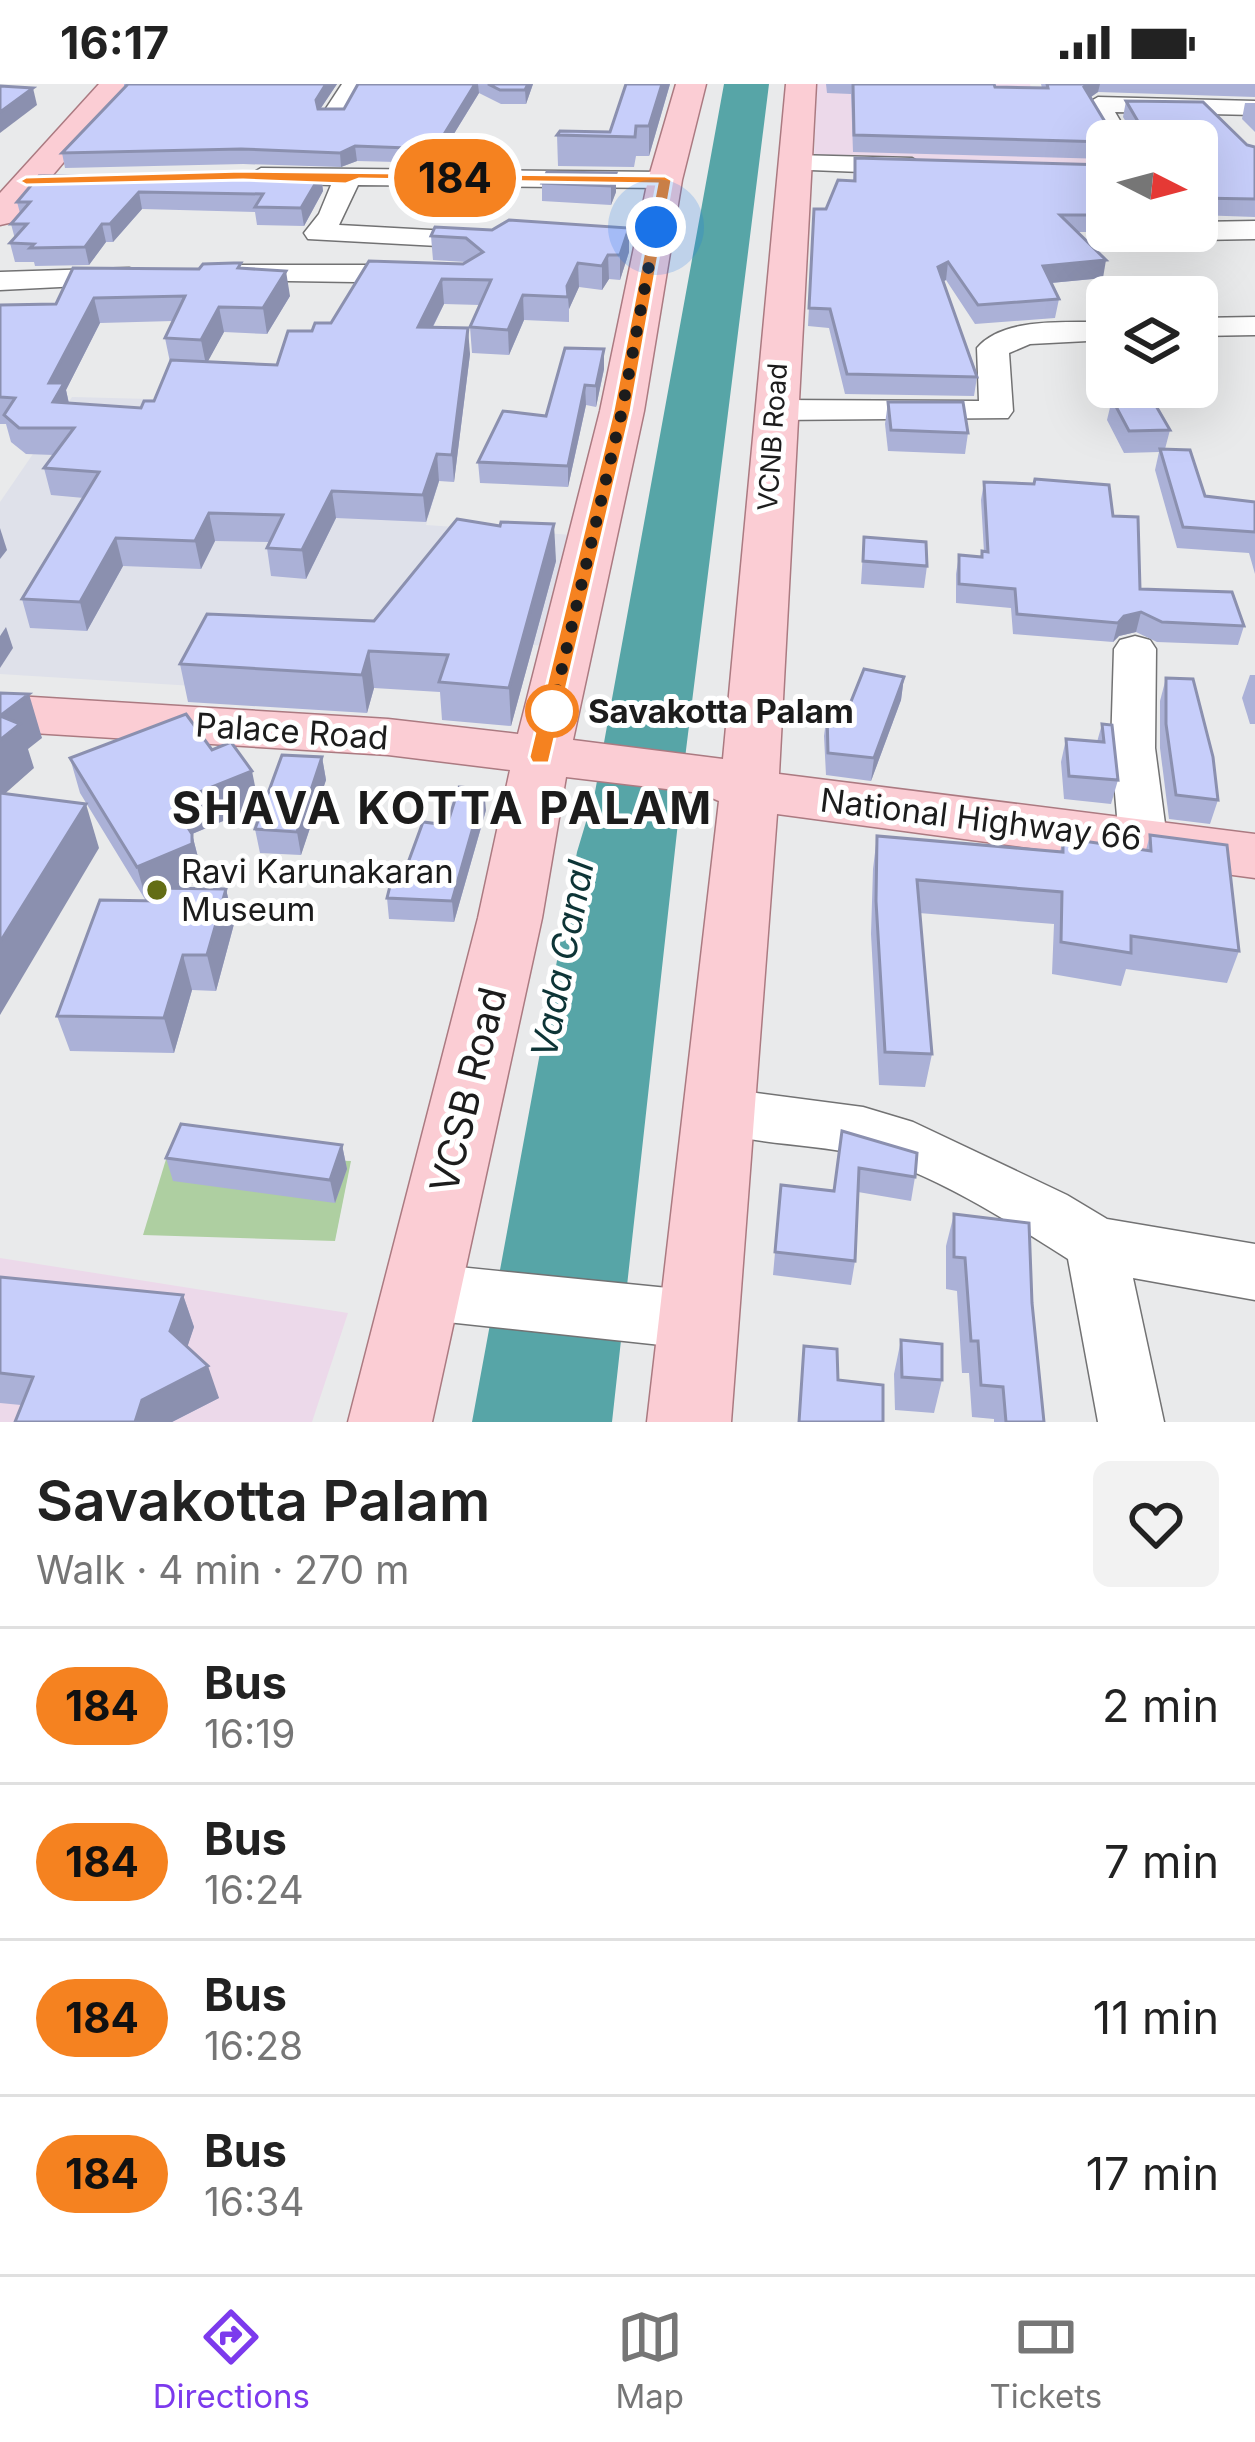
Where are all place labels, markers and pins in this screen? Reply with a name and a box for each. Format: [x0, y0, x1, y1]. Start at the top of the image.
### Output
marker: Savakotta Palam [527, 686, 577, 736]
place label: Savakotta Palam [588, 691, 854, 731]
place label: Ravi Karunakaran Museum [181, 851, 454, 929]
marker: Ravi Karunakaran Museum [144, 877, 170, 903]

